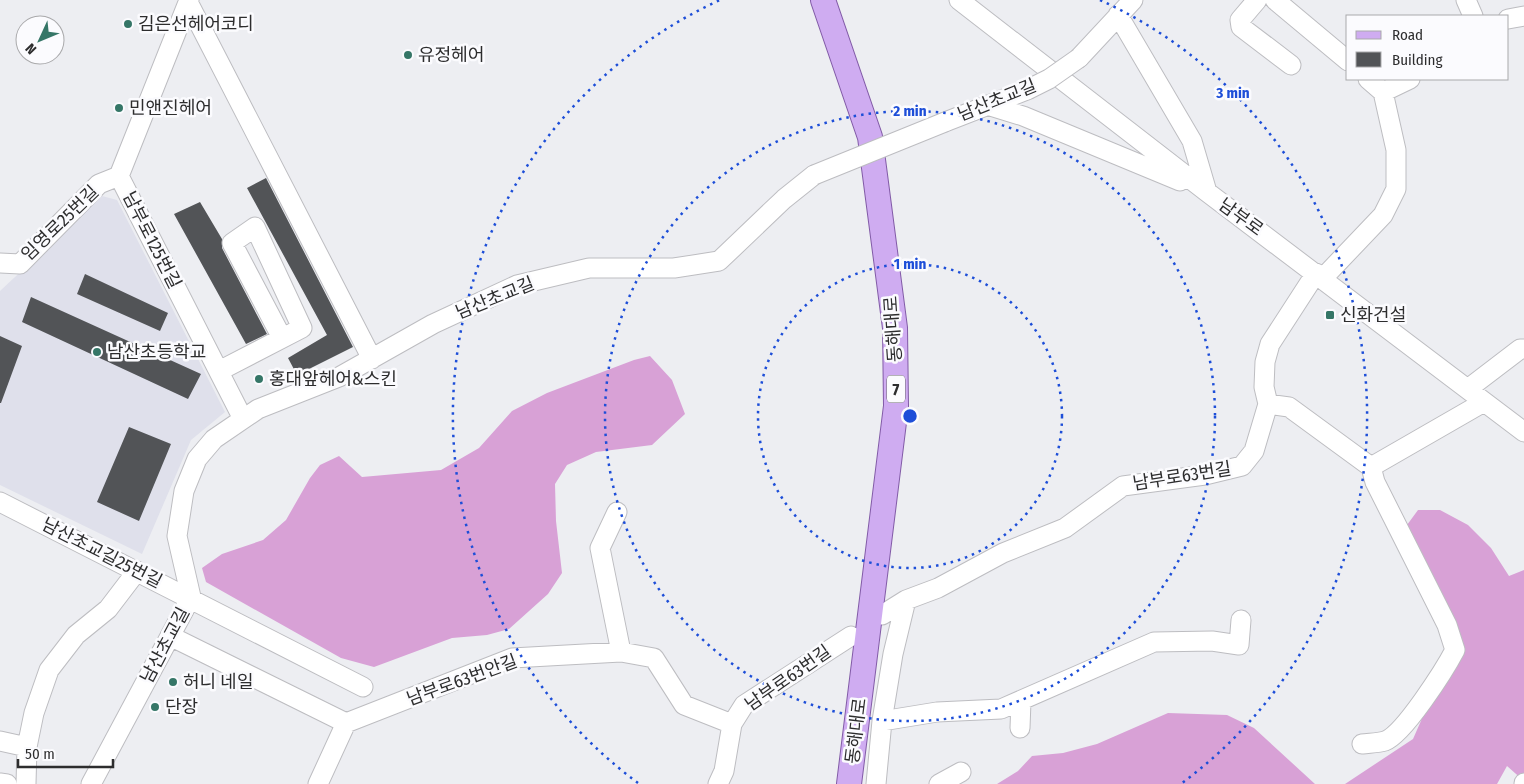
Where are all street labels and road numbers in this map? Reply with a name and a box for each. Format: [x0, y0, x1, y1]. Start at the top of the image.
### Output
street label: 남산초교길 [954, 74, 1040, 126]
street label: 임영로25번길 [17, 181, 103, 265]
street label: 남부로125번길 [118, 188, 186, 292]
street label: 남부로 [1214, 193, 1268, 241]
street label: 남산초교길 [452, 272, 538, 324]
street label: 동해대로 [880, 295, 906, 363]
road number: 7 [887, 376, 905, 402]
street label: 남부로63번길 [1131, 457, 1233, 495]
street label: 남산초교길25번길 [38, 513, 166, 593]
street label: 남산초교길 [136, 603, 194, 687]
street label: 남부로63번길 [741, 640, 835, 716]
street label: 남부로63번안길 [404, 650, 520, 710]
street label: 동해대로 [841, 697, 871, 765]

